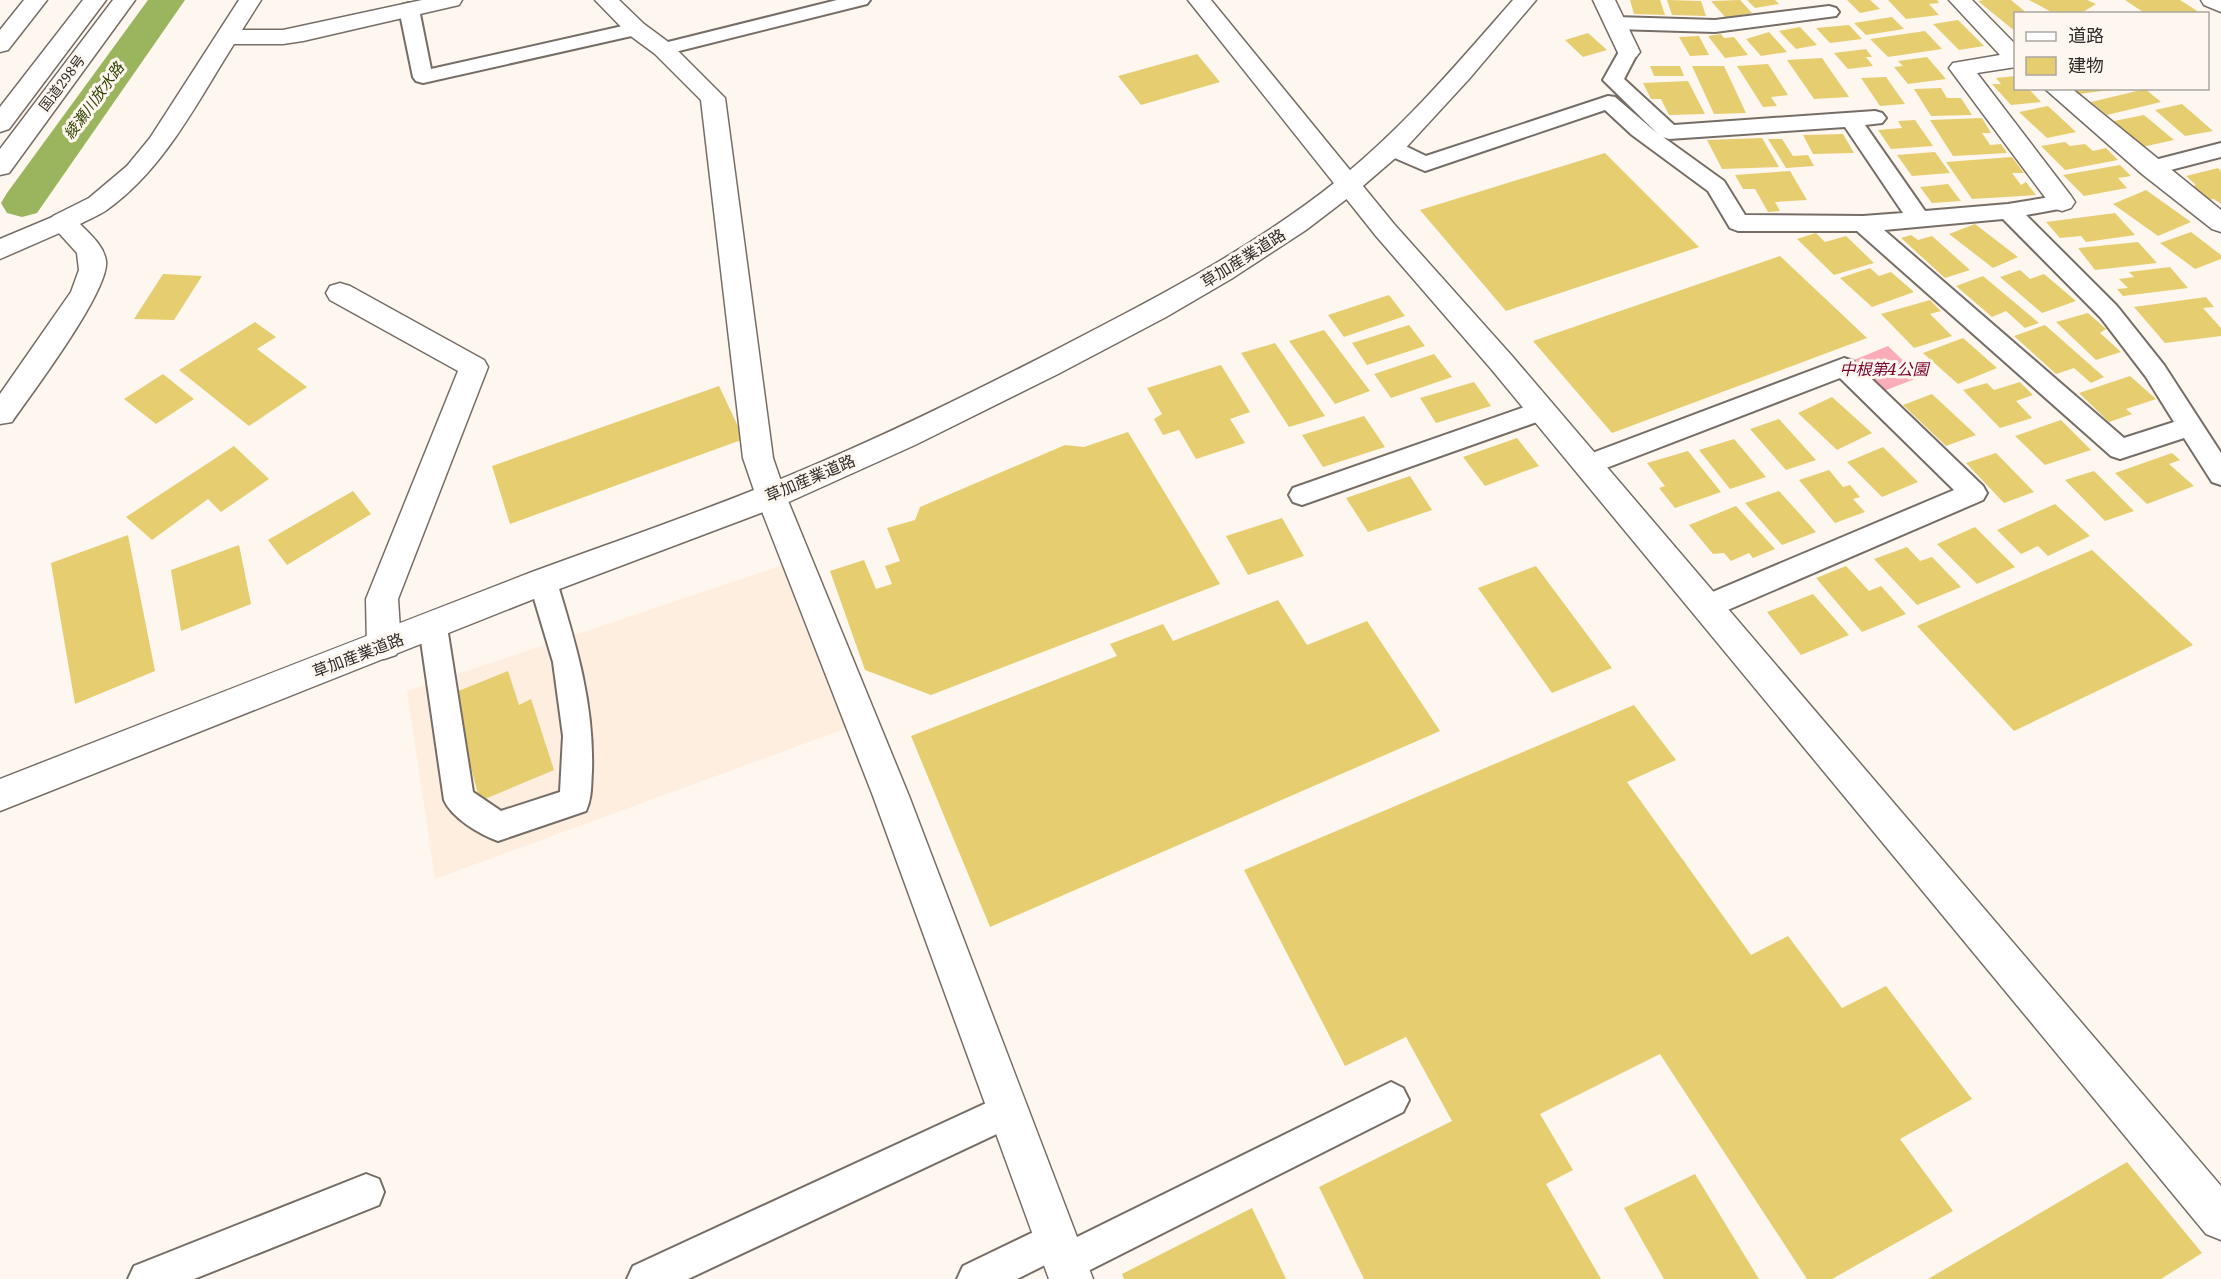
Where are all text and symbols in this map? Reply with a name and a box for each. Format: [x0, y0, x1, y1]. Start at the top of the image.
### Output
legend [2014, 12, 2209, 90]
text: 道路 [2068, 23, 2104, 47]
street label: 国道298号 [34, 51, 89, 115]
text: 建物 [2068, 53, 2104, 77]
water label: 綾瀬川放水路 [59, 57, 129, 143]
street label: 草加産業道路 [1196, 223, 1290, 293]
park label: 中根第4公園 [1840, 358, 1930, 380]
street label: 草加産業道路 [762, 449, 858, 507]
street label: 草加産業道路 [309, 628, 407, 682]

